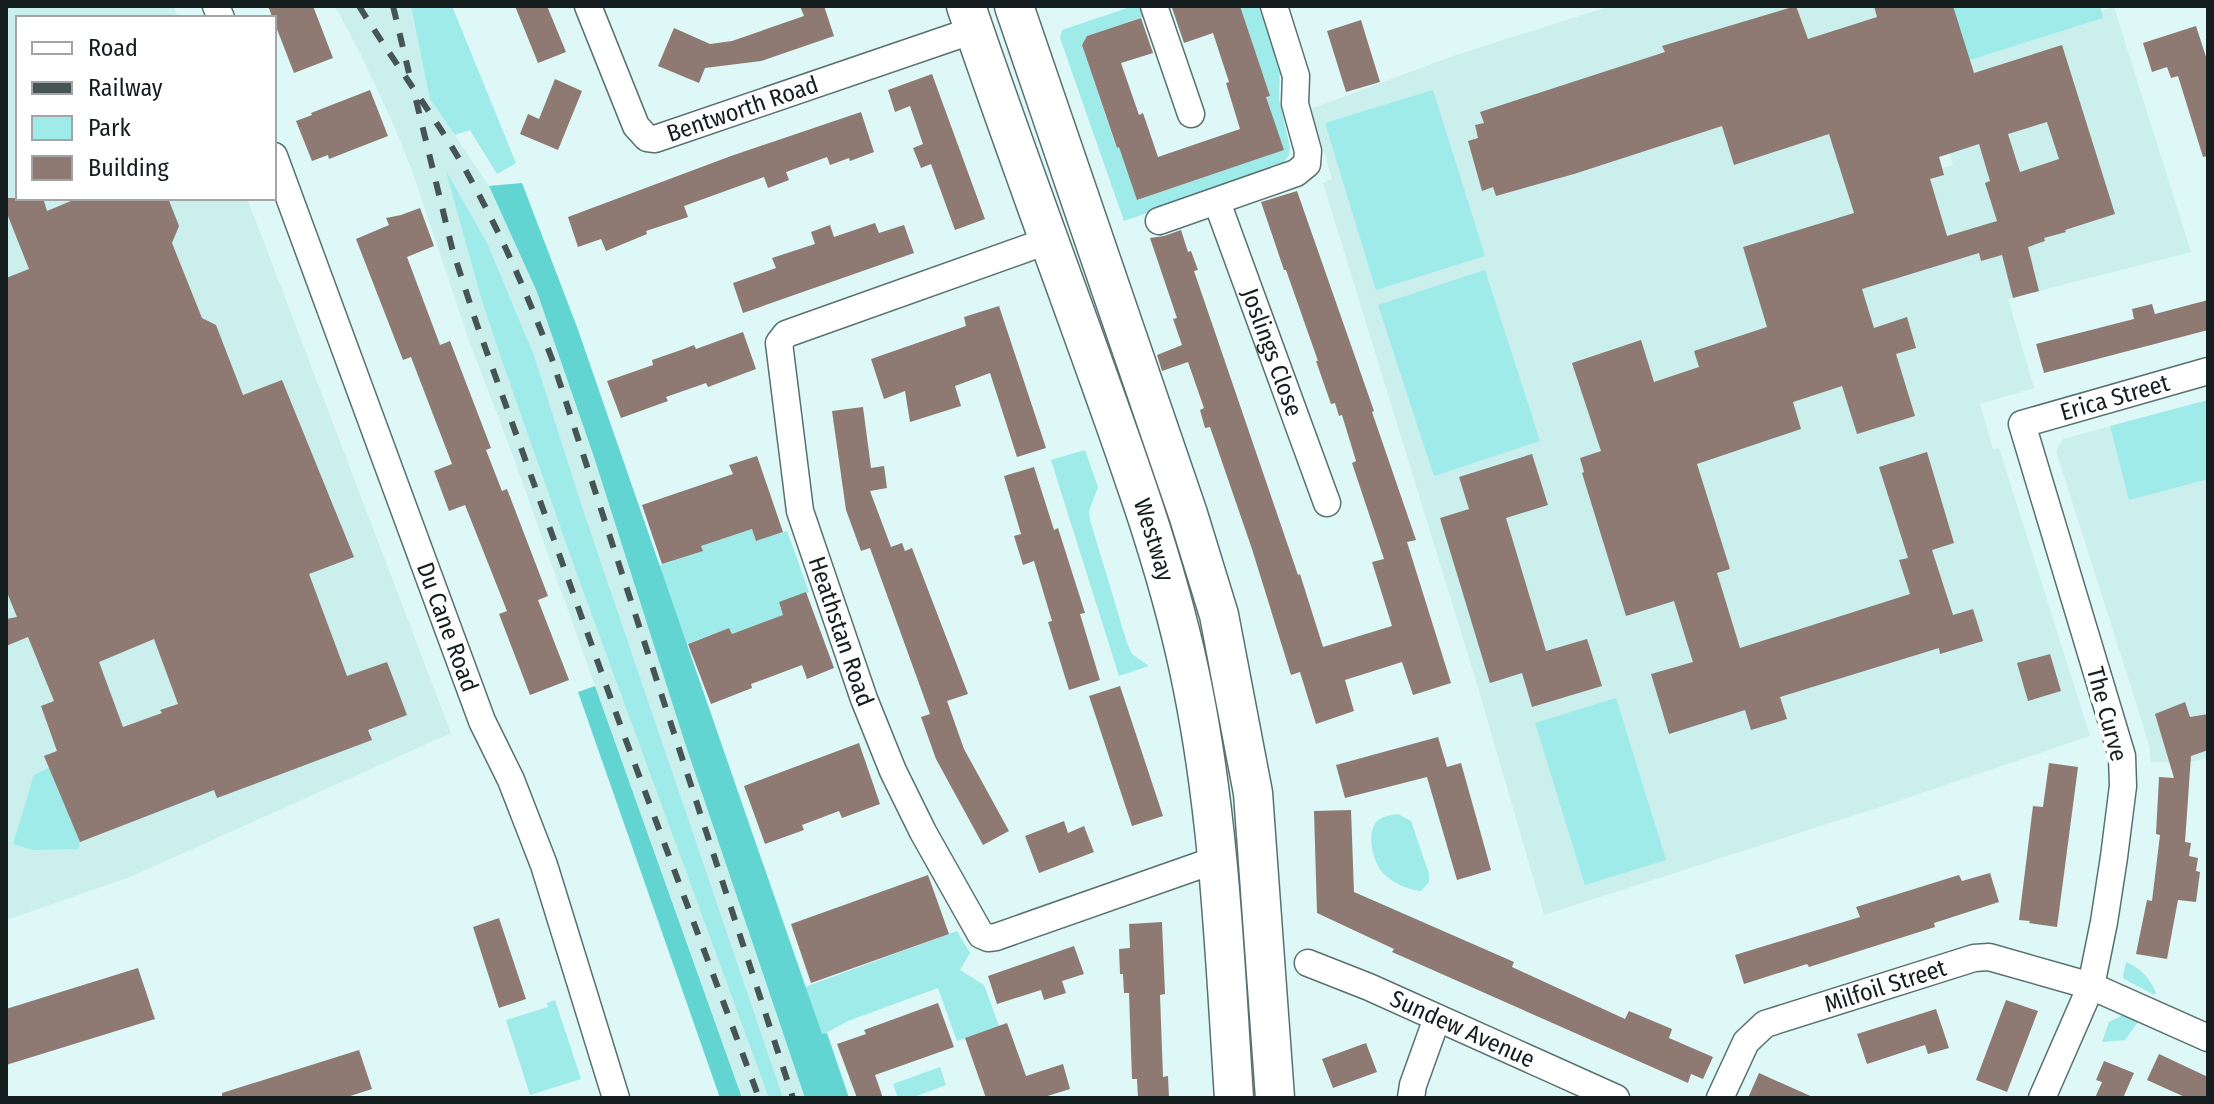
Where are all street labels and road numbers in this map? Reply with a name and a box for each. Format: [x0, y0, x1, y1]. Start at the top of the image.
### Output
street label: Bentworth Road [663, 70, 822, 148]
street label: Joslings Close [1236, 284, 1308, 420]
street label: Erica Street [2057, 369, 2172, 426]
street label: Westway [1128, 495, 1180, 585]
street label: Heathstan Road [803, 553, 879, 710]
street label: Du Cane Road [411, 559, 484, 696]
street label: The Curve [2081, 664, 2133, 764]
street label: Milfoil Street [1821, 954, 1950, 1018]
street label: Sundew Avenue [1386, 984, 1539, 1074]

